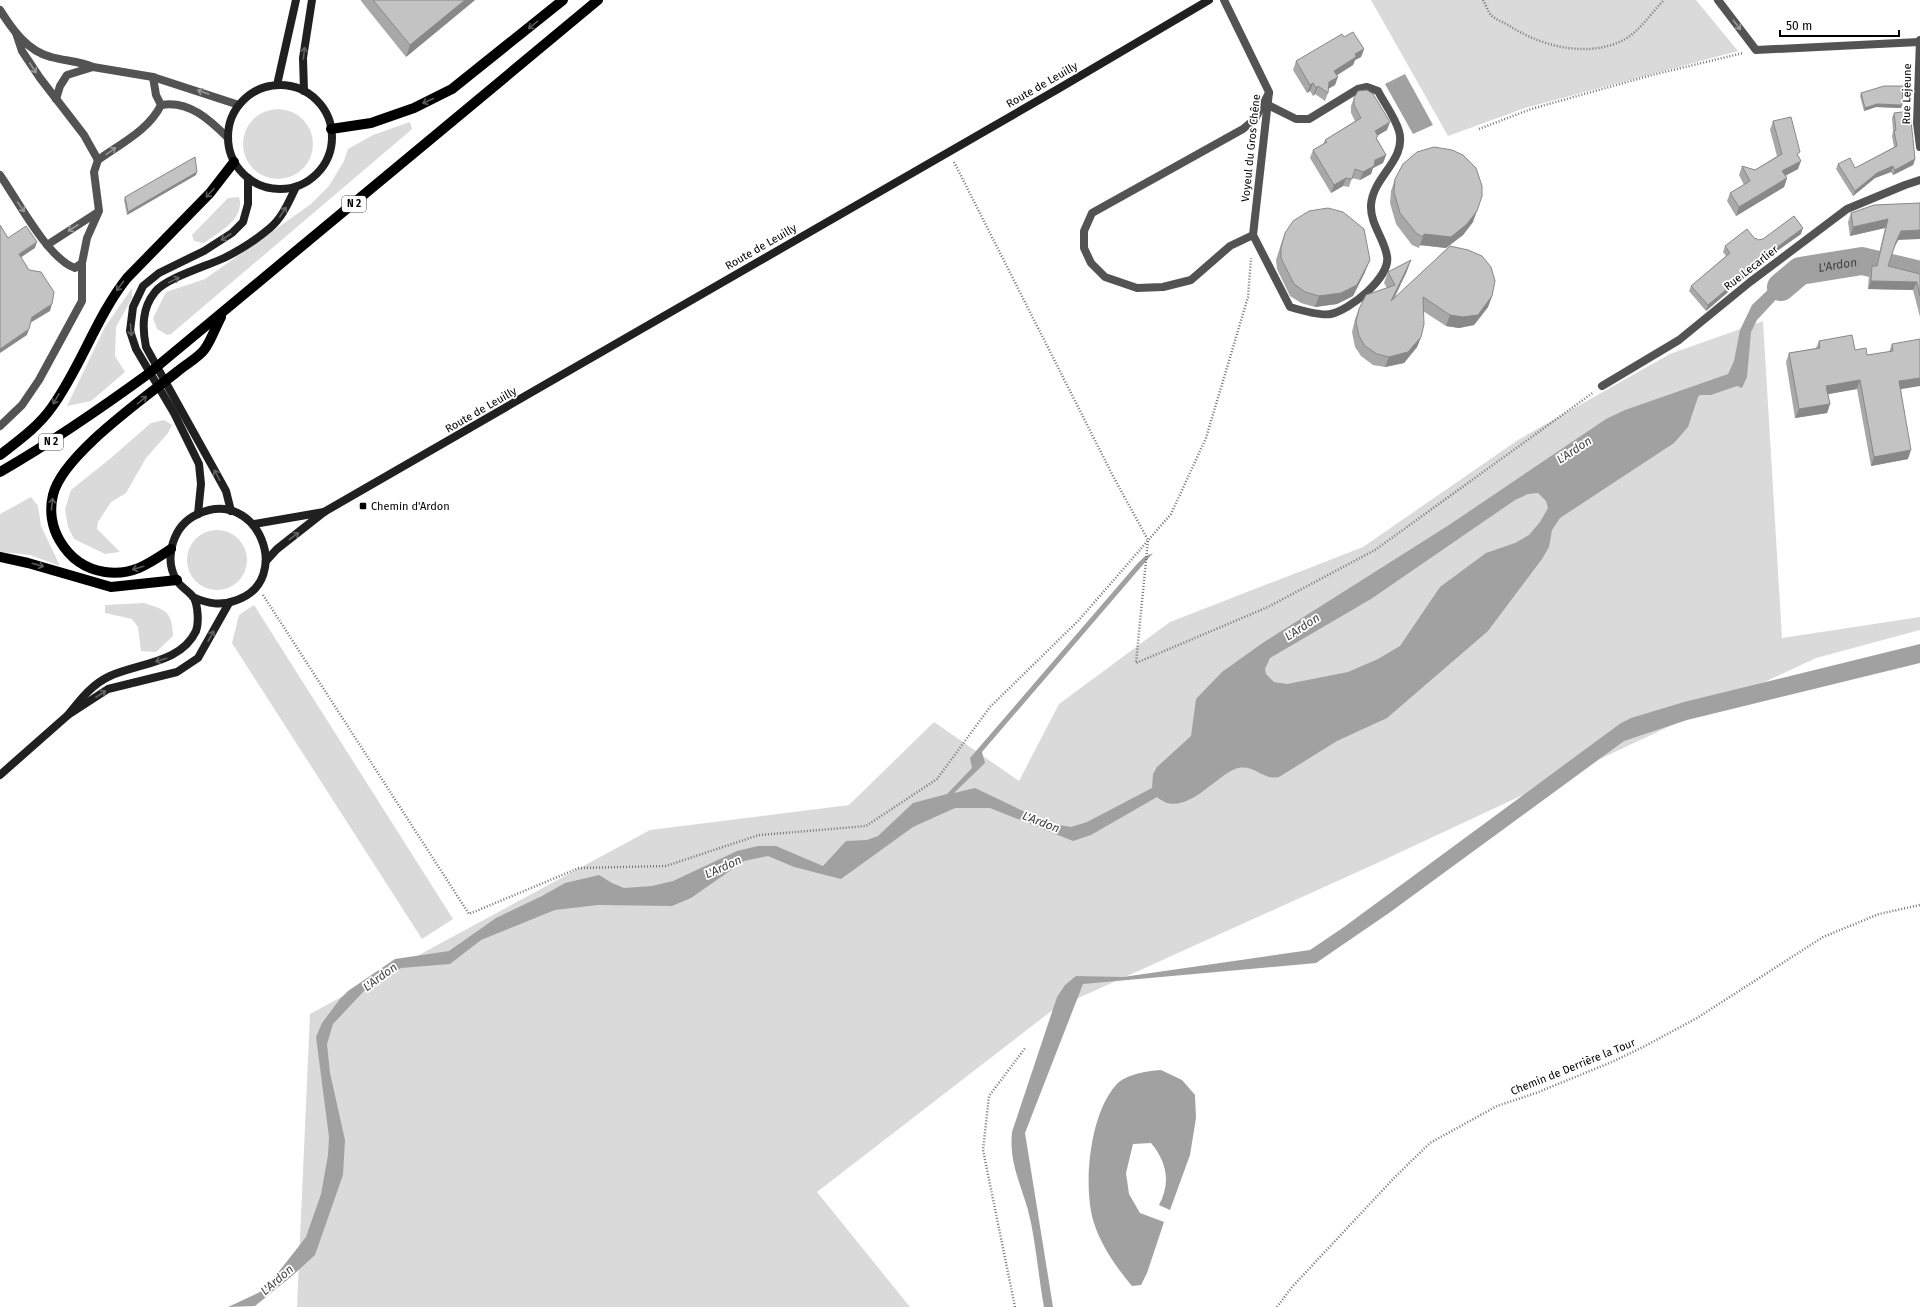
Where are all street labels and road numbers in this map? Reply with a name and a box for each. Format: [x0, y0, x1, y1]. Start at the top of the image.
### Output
street label: Route de Leuilly [1004, 59, 1080, 111]
street label: Rue Lejeune [1900, 63, 1914, 125]
street label: Voyeul du Gros Chêne [1239, 93, 1263, 203]
road number: N 2 [342, 196, 366, 212]
street label: Route de Leuilly [723, 221, 799, 273]
street label: Rue Lecarlier [1721, 242, 1781, 293]
street label: Route de Leuilly [443, 384, 519, 436]
road number: N 2 [39, 434, 63, 450]
street label: Chemin de Derrière la Tour [1509, 1036, 1638, 1098]

